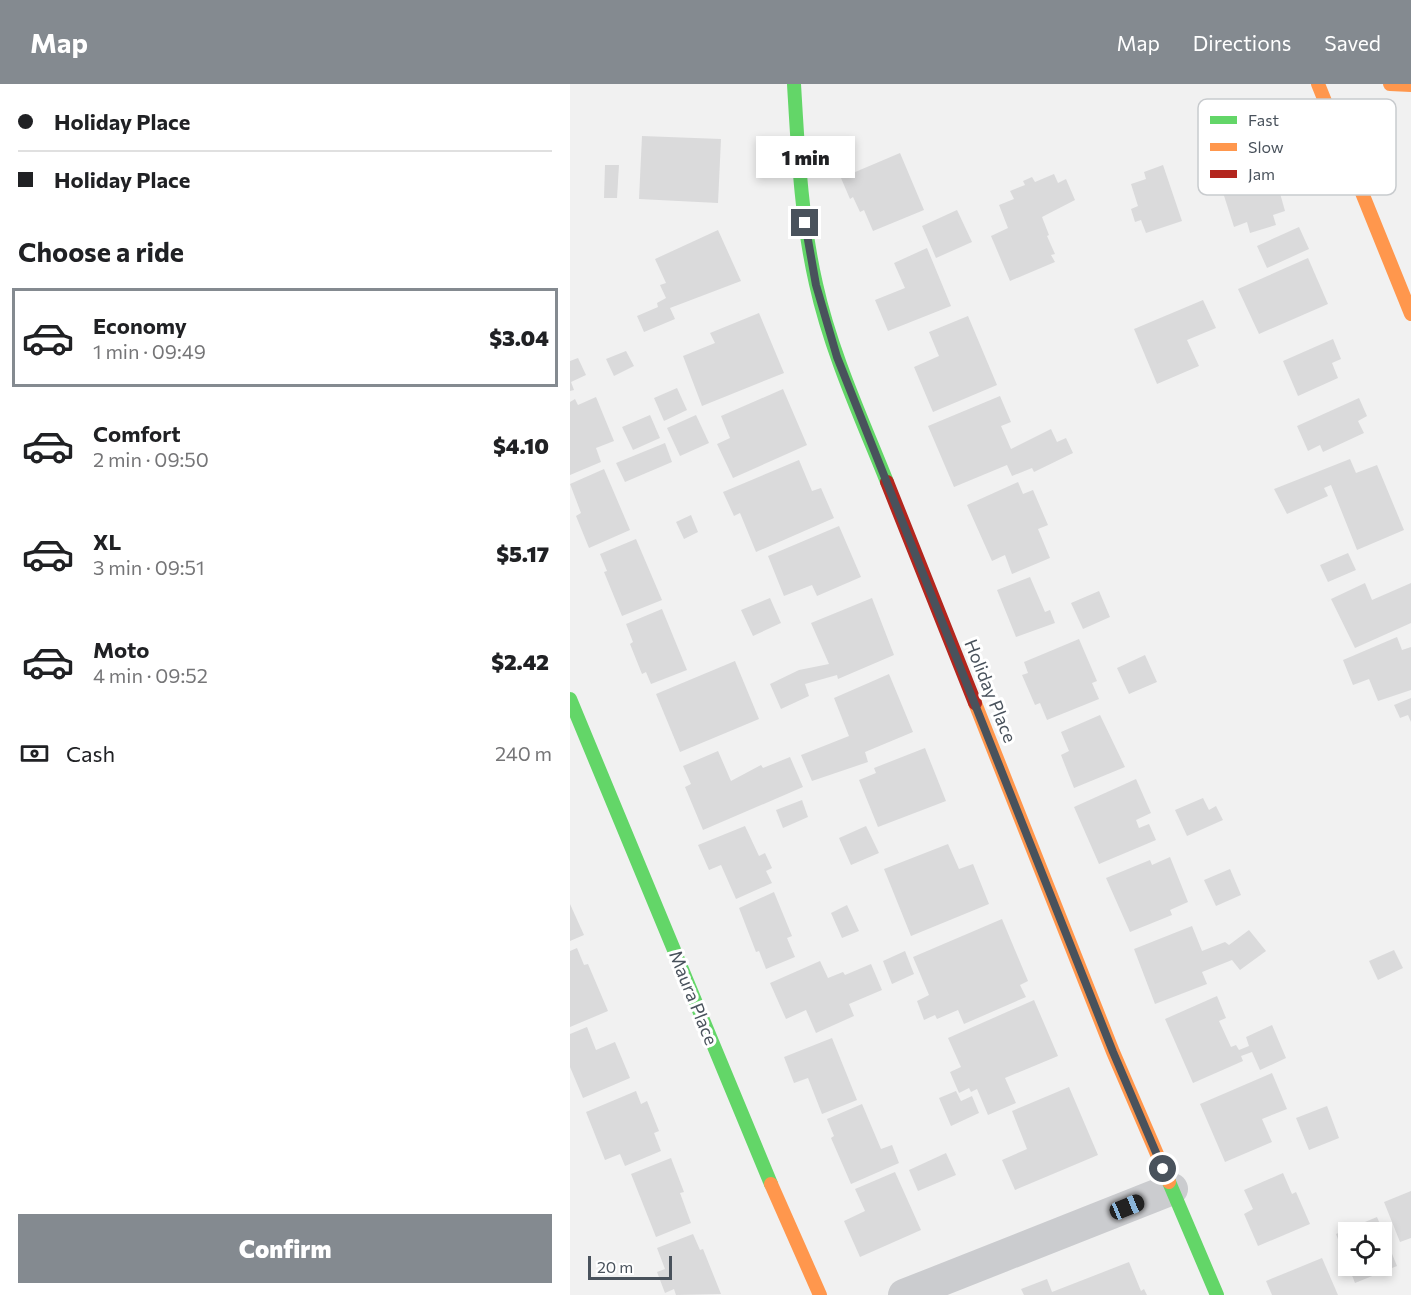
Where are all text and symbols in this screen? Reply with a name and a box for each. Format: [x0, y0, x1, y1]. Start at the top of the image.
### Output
text: Map [30, 25, 88, 59]
text: Map [1117, 30, 1160, 55]
text: Directions [1193, 30, 1291, 55]
text: Saved [1324, 30, 1381, 55]
legend [1198, 99, 1396, 195]
text: Holiday Place [54, 108, 190, 135]
text: Fast [1248, 110, 1279, 129]
callout: 1 min [756, 136, 854, 178]
text: Slow [1248, 137, 1284, 156]
text: 1 min [781, 145, 830, 169]
text: Jam [1248, 164, 1275, 183]
text: Holiday Place [54, 166, 190, 193]
route end [791, 209, 818, 236]
text: Choose a ride [18, 235, 184, 268]
icon: car [21, 311, 75, 365]
text: Economy [93, 312, 187, 339]
text: $3.04 [489, 324, 549, 351]
text: 1 min · 09:49 [93, 339, 206, 363]
icon: car [21, 419, 75, 473]
text: Comfort [93, 420, 181, 447]
text: $4.10 [493, 432, 549, 459]
text: 2 min · 09:50 [93, 447, 209, 471]
icon: car [21, 527, 75, 581]
text: XL [93, 528, 121, 555]
text: $5.17 [496, 540, 549, 567]
text: 3 min · 09:51 [93, 555, 205, 579]
icon: car [21, 635, 75, 689]
text: Moto [93, 636, 149, 663]
street label: Holiday Place [960, 636, 1022, 746]
text: $2.42 [491, 648, 549, 675]
text: 4 min · 09:52 [93, 663, 208, 687]
icon: cash [18, 737, 51, 770]
text: Cash [66, 740, 115, 767]
text: 240 m [495, 741, 552, 765]
street label: Maura Place [665, 947, 723, 1048]
route start [1149, 1155, 1176, 1182]
car [1107, 1192, 1147, 1222]
button: Confirm [18, 1214, 552, 1283]
map controls [1338, 1222, 1392, 1276]
button: locate [1338, 1222, 1392, 1276]
scale bar [588, 1253, 672, 1280]
text: 20 m [597, 1257, 633, 1276]

